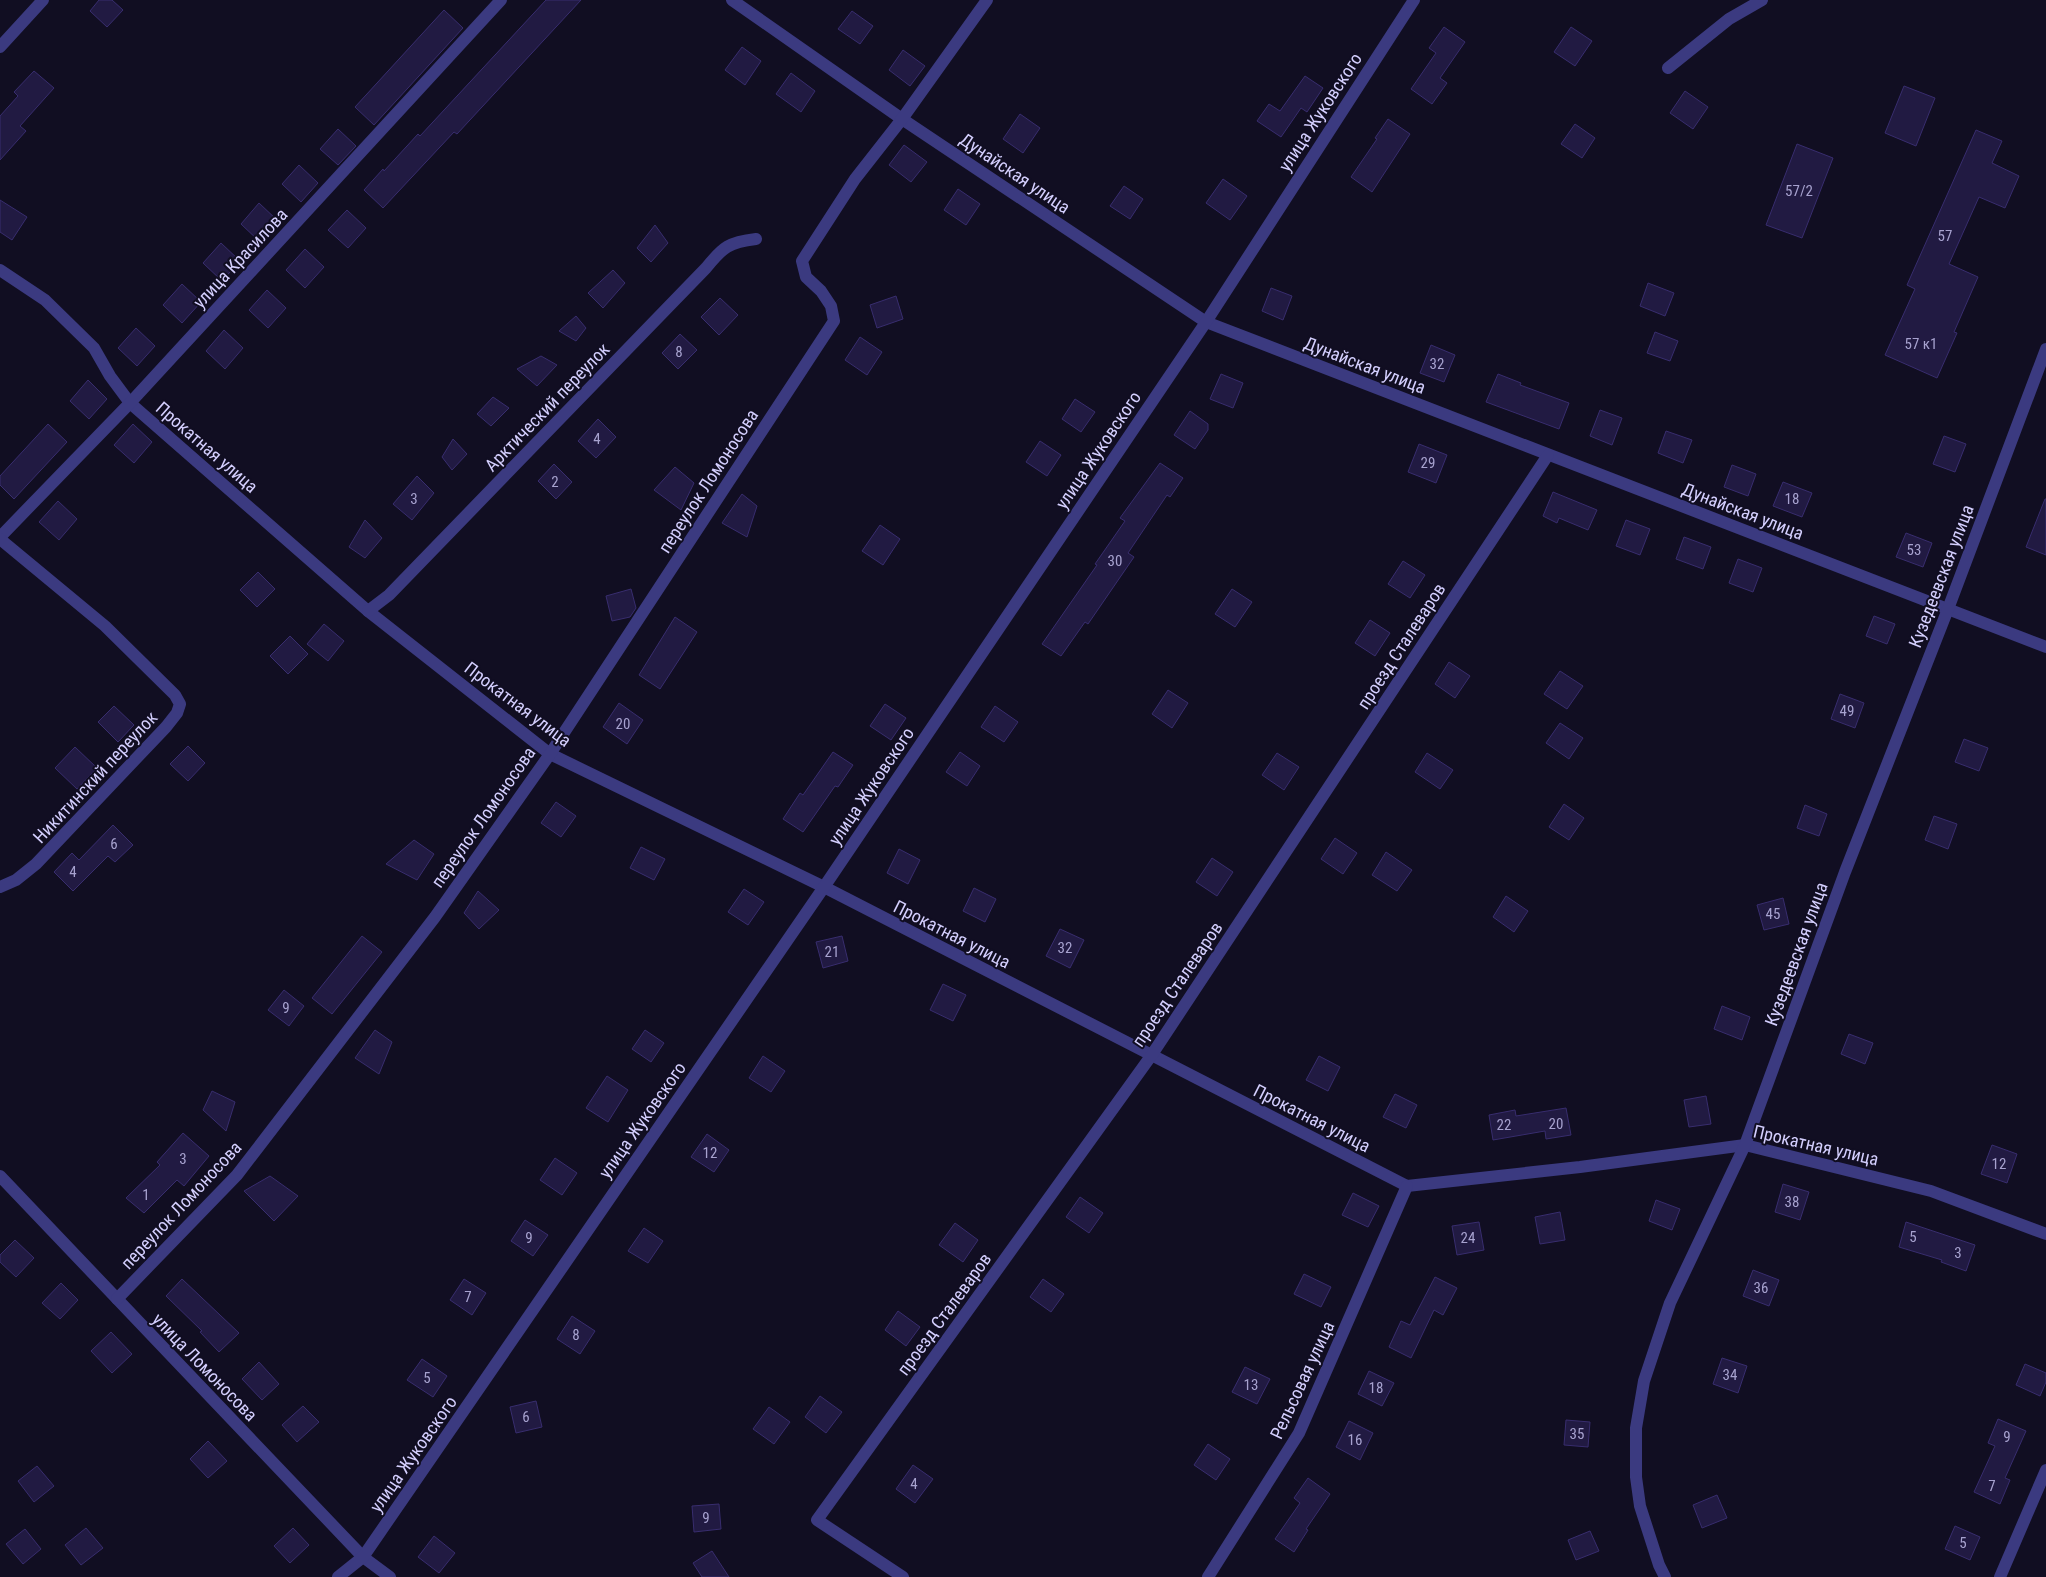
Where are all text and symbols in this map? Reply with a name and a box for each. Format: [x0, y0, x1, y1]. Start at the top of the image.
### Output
street label: улица Жуковского [1274, 49, 1366, 175]
street label: Дунайская улица [956, 128, 1074, 218]
house number: 57/2 [1785, 182, 1813, 200]
street label: улица Красилова [189, 204, 291, 312]
house number: 57 [1938, 227, 1952, 245]
street label: Дунайская улица [1301, 332, 1429, 398]
house number: 57 к1 [1905, 335, 1937, 353]
street label: Арктический переулок [480, 338, 614, 475]
house number: 8 [675, 343, 683, 361]
house number: 32 [1430, 355, 1444, 373]
street label: улица Жуковского [1051, 387, 1145, 513]
street label: Прокатная улица [152, 397, 262, 497]
street label: переулок Ломоносова [654, 405, 762, 557]
house number: 4 [593, 430, 601, 448]
house number: 29 [1421, 454, 1435, 472]
house number: 2 [551, 473, 559, 491]
street label: Дунайская улица [1679, 478, 1807, 544]
house number: 3 [410, 490, 418, 508]
house number: 18 [1785, 490, 1799, 508]
street label: Кузедеевская улица [1904, 502, 1978, 650]
house number: 53 [1907, 541, 1921, 559]
house number: 30 [1108, 552, 1122, 570]
street label: проезд Сталеваров [1352, 579, 1450, 713]
street label: Прокатная улица [461, 657, 575, 751]
house number: 49 [1840, 702, 1854, 720]
street label: Никитинский переулок [29, 707, 162, 847]
house number: 20 [616, 715, 630, 733]
street label: улица Жуковского [824, 723, 918, 849]
street label: переулок Ломоносова [427, 743, 539, 891]
house number: 6 [110, 835, 118, 853]
house number: 4 [69, 863, 77, 881]
street label: Кузедеевская улица [1760, 879, 1832, 1029]
street label: Прокатная улица [890, 896, 1014, 972]
house number: 45 [1766, 905, 1780, 923]
street label: проезд Сталеваров [1127, 918, 1227, 1050]
house number: 32 [1058, 939, 1072, 957]
house number: 21 [825, 943, 839, 961]
house number: 9 [282, 999, 290, 1017]
street label: улица Жуковского [594, 1058, 690, 1182]
street label: Прокатная улица [1250, 1080, 1374, 1156]
house number: 20 [1549, 1115, 1563, 1133]
house number: 22 [1497, 1116, 1511, 1134]
street label: Прокатная улица [1751, 1120, 1881, 1170]
street label: переулок Ломоносова [116, 1137, 246, 1273]
house number: 12 [703, 1144, 717, 1162]
house number: 3 [179, 1150, 187, 1168]
house number: 12 [1992, 1155, 2006, 1173]
house number: 1 [142, 1186, 150, 1204]
house number: 38 [1785, 1193, 1799, 1211]
house number: 5 [1909, 1228, 1917, 1246]
house number: 9 [525, 1229, 533, 1247]
house number: 24 [1461, 1229, 1475, 1247]
house number: 3 [1954, 1244, 1962, 1262]
street label: проезд Сталеваров [893, 1249, 995, 1379]
house number: 36 [1754, 1279, 1768, 1297]
house number: 7 [464, 1288, 472, 1306]
street label: улица Ломоносова [148, 1309, 262, 1425]
street label: Рельсовая улица [1266, 1318, 1338, 1442]
house number: 8 [572, 1326, 580, 1344]
house number: 34 [1723, 1366, 1737, 1384]
house number: 5 [423, 1369, 431, 1387]
house number: 13 [1244, 1376, 1258, 1394]
house number: 18 [1369, 1379, 1383, 1397]
street label: улица Жуковского [365, 1392, 461, 1516]
house number: 6 [522, 1408, 530, 1426]
house number: 35 [1570, 1425, 1584, 1443]
house number: 9 [2003, 1428, 2011, 1446]
house number: 16 [1348, 1431, 1362, 1449]
house number: 4 [910, 1475, 918, 1493]
house number: 7 [1988, 1477, 1996, 1495]
house number: 9 [702, 1509, 710, 1527]
house number: 5 [1959, 1534, 1967, 1552]

